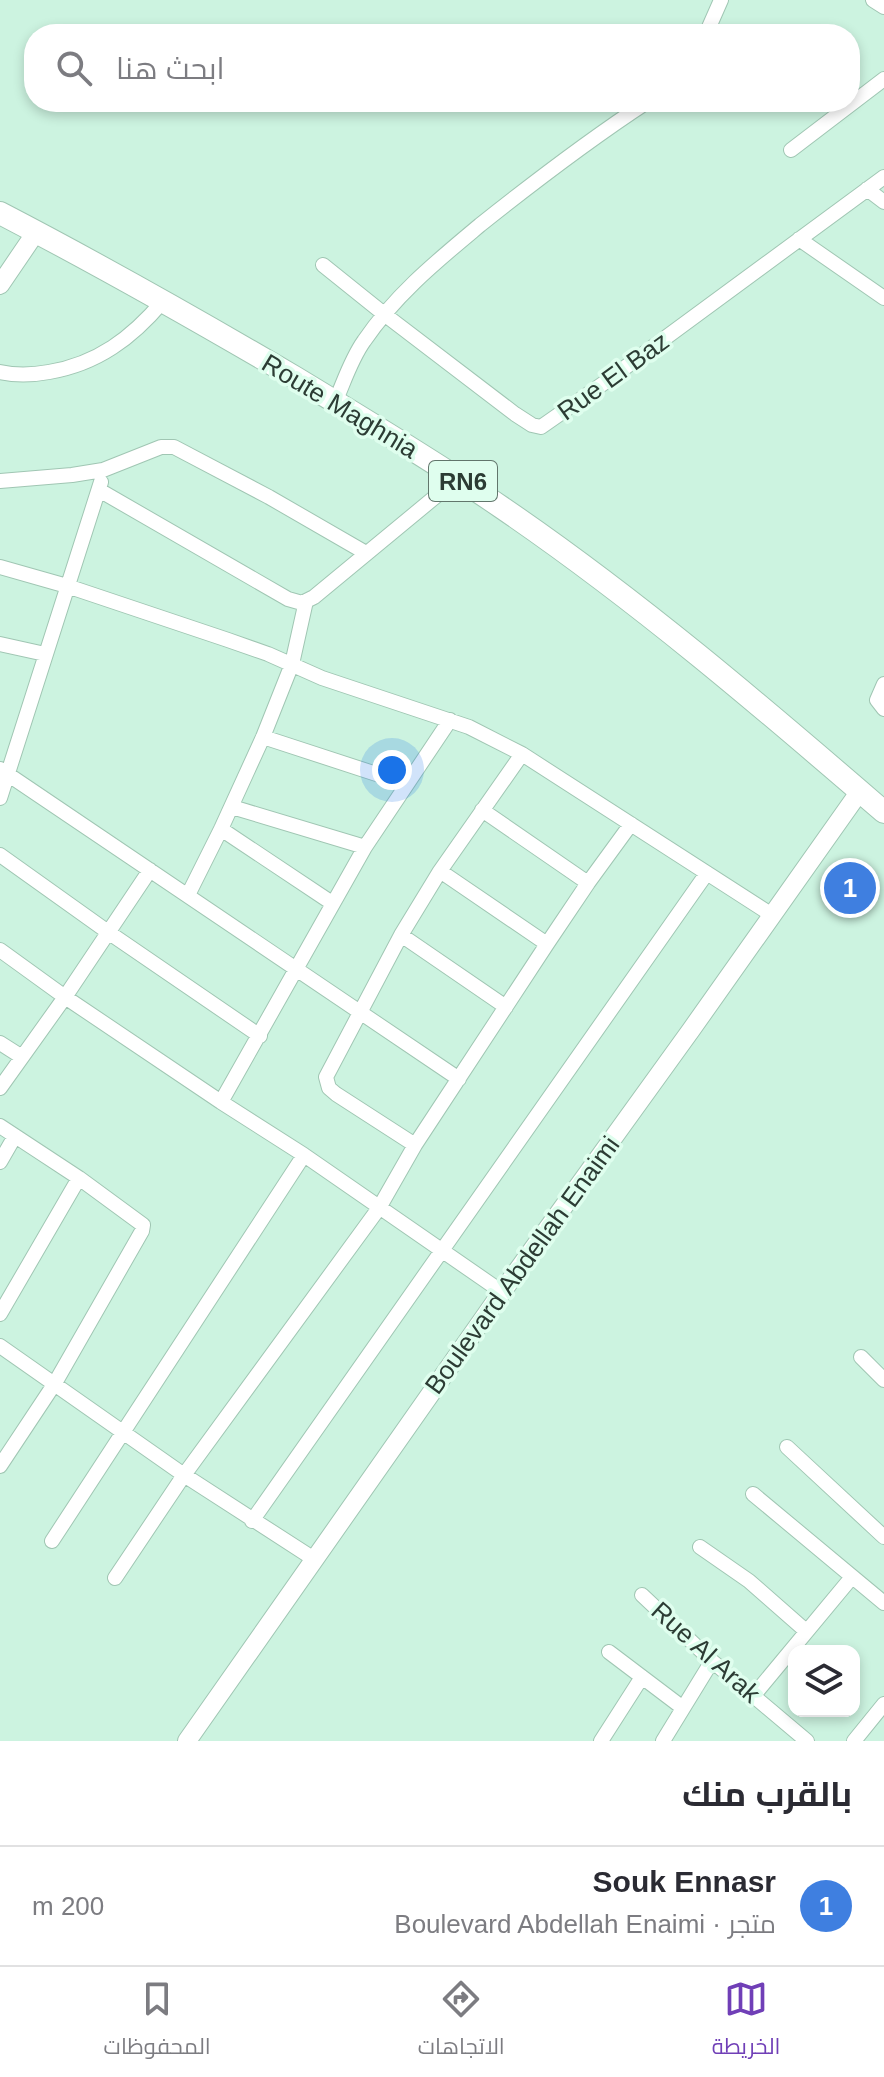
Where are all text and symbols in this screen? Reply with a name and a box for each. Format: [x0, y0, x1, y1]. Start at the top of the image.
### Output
search box [24, 24, 860, 112]
icon: search [52, 46, 96, 90]
text: ابحث هنا [116, 52, 225, 85]
street label: Rue El Baz [552, 326, 674, 426]
street label: Route Maghnia [257, 348, 424, 465]
road number: RN6 [429, 461, 497, 501]
your location [372, 750, 412, 790]
pin: 1 [824, 858, 876, 918]
street label: Boulevard Abdellah Enaimi [419, 1130, 625, 1400]
street label: Rue Al Arak [645, 1595, 767, 1709]
map controls [788, 1645, 860, 1717]
button: layers [788, 1645, 860, 1717]
text: بالقرب منك [682, 1775, 852, 1813]
text: Souk Ennasr [593, 1865, 776, 1898]
text: 200 m [32, 1891, 104, 1921]
text: 1 [819, 1891, 833, 1921]
text: متجر · Boulevard Abdellah Enaimi [394, 1909, 776, 1939]
tab: المحفوظات [104, 1977, 211, 2067]
tab: الاتجاهات [418, 1977, 505, 2067]
tab: الخريطة [712, 1977, 780, 2067]

